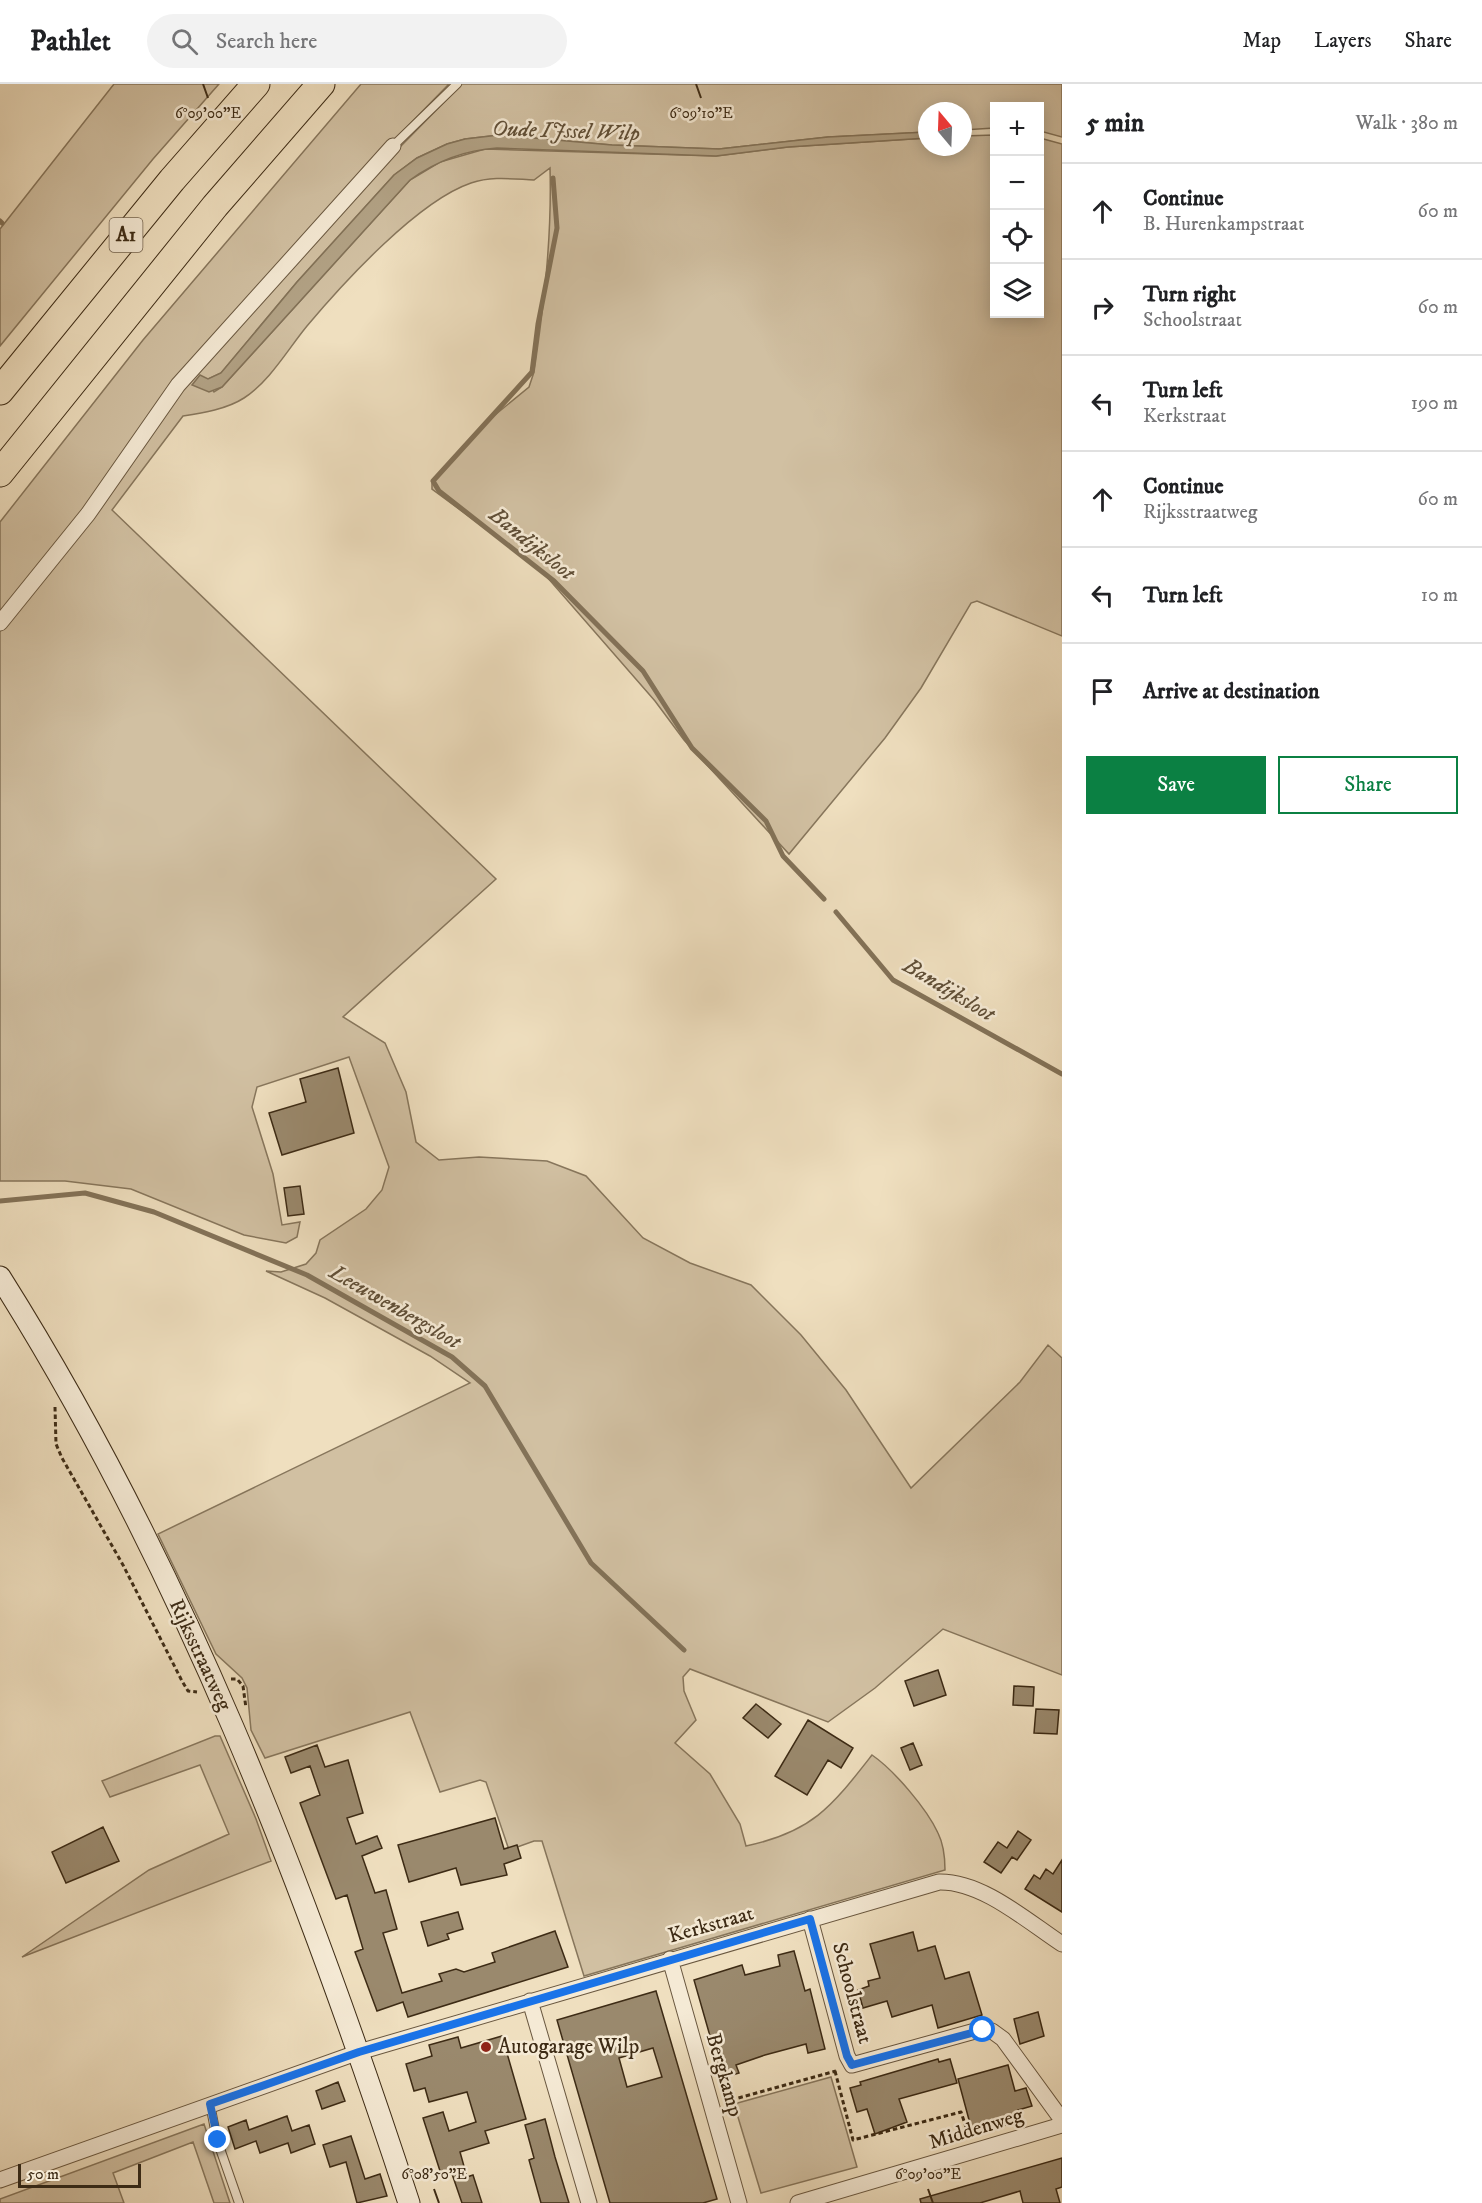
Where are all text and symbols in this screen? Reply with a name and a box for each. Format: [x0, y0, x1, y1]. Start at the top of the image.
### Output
search box [147, 14, 567, 68]
text: Pathlet [30, 24, 111, 59]
icon: search [168, 25, 201, 58]
text: Search here [216, 28, 317, 55]
text: Map [1242, 28, 1281, 54]
text: Layers [1314, 28, 1372, 54]
text: Share [1405, 28, 1452, 54]
north arrow [918, 102, 972, 156]
map controls [990, 102, 1044, 318]
button: + [990, 102, 1044, 156]
text: 6°09'00"E [175, 104, 241, 123]
text: 6°09'10"E [669, 104, 733, 123]
text: 5 min [1086, 107, 1144, 140]
text: Walk · 380 m [1356, 111, 1458, 136]
water label: Oude IJssel Wilp [492, 115, 641, 147]
button: − [990, 156, 1044, 210]
text: Continue [1143, 185, 1224, 212]
icon: ahead [1086, 195, 1119, 228]
text: 60 m [1418, 199, 1458, 224]
button: locate [990, 210, 1044, 264]
text: B. Hurenkampstraat [1143, 212, 1304, 237]
road number: A1 [110, 218, 142, 252]
button: layers [990, 264, 1044, 318]
text: Turn right [1143, 281, 1236, 308]
icon: right [1086, 291, 1119, 324]
text: 60 m [1418, 295, 1458, 320]
text: Schoolstraat [1143, 308, 1242, 333]
text: Turn left [1143, 377, 1223, 404]
icon: left [1086, 387, 1119, 420]
text: 190 m [1411, 391, 1458, 416]
text: Kerkstraat [1143, 404, 1226, 429]
text: Continue [1143, 473, 1224, 500]
icon: ahead [1086, 483, 1119, 516]
text: 60 m [1418, 487, 1458, 512]
text: Rijksstraatweg [1143, 500, 1258, 525]
water label: Bandijksloot [483, 501, 581, 587]
icon: left [1086, 579, 1119, 612]
text: Turn left [1143, 582, 1223, 609]
text: 10 m [1421, 583, 1458, 608]
icon: arrive [1086, 675, 1119, 708]
text: Arrive at destination [1143, 678, 1320, 705]
button: Save [1086, 756, 1266, 814]
button: Share [1278, 756, 1458, 814]
water label: Bandijksloot [898, 952, 1001, 1028]
water label: Leeuwenbergsloot [323, 1258, 466, 1356]
street label: Rijksstraatweg [163, 1595, 238, 1716]
street label: Kerkstraat [665, 1900, 757, 1950]
street label: Schoolstraat [826, 1940, 878, 2047]
route start [969, 2016, 995, 2042]
street label: Bergkamp [700, 2030, 748, 2120]
place label: Autogarage Wilp [498, 2034, 639, 2060]
marker: Autogarage Wilp [479, 2040, 493, 2054]
street label: Middenweg [926, 2102, 1027, 2156]
route end [204, 2126, 230, 2152]
scale bar [18, 2161, 141, 2188]
text: 50 m [27, 2164, 59, 2184]
text: 6°08'50"E [401, 2165, 467, 2184]
text: 6°09'00"E [895, 2165, 961, 2184]

